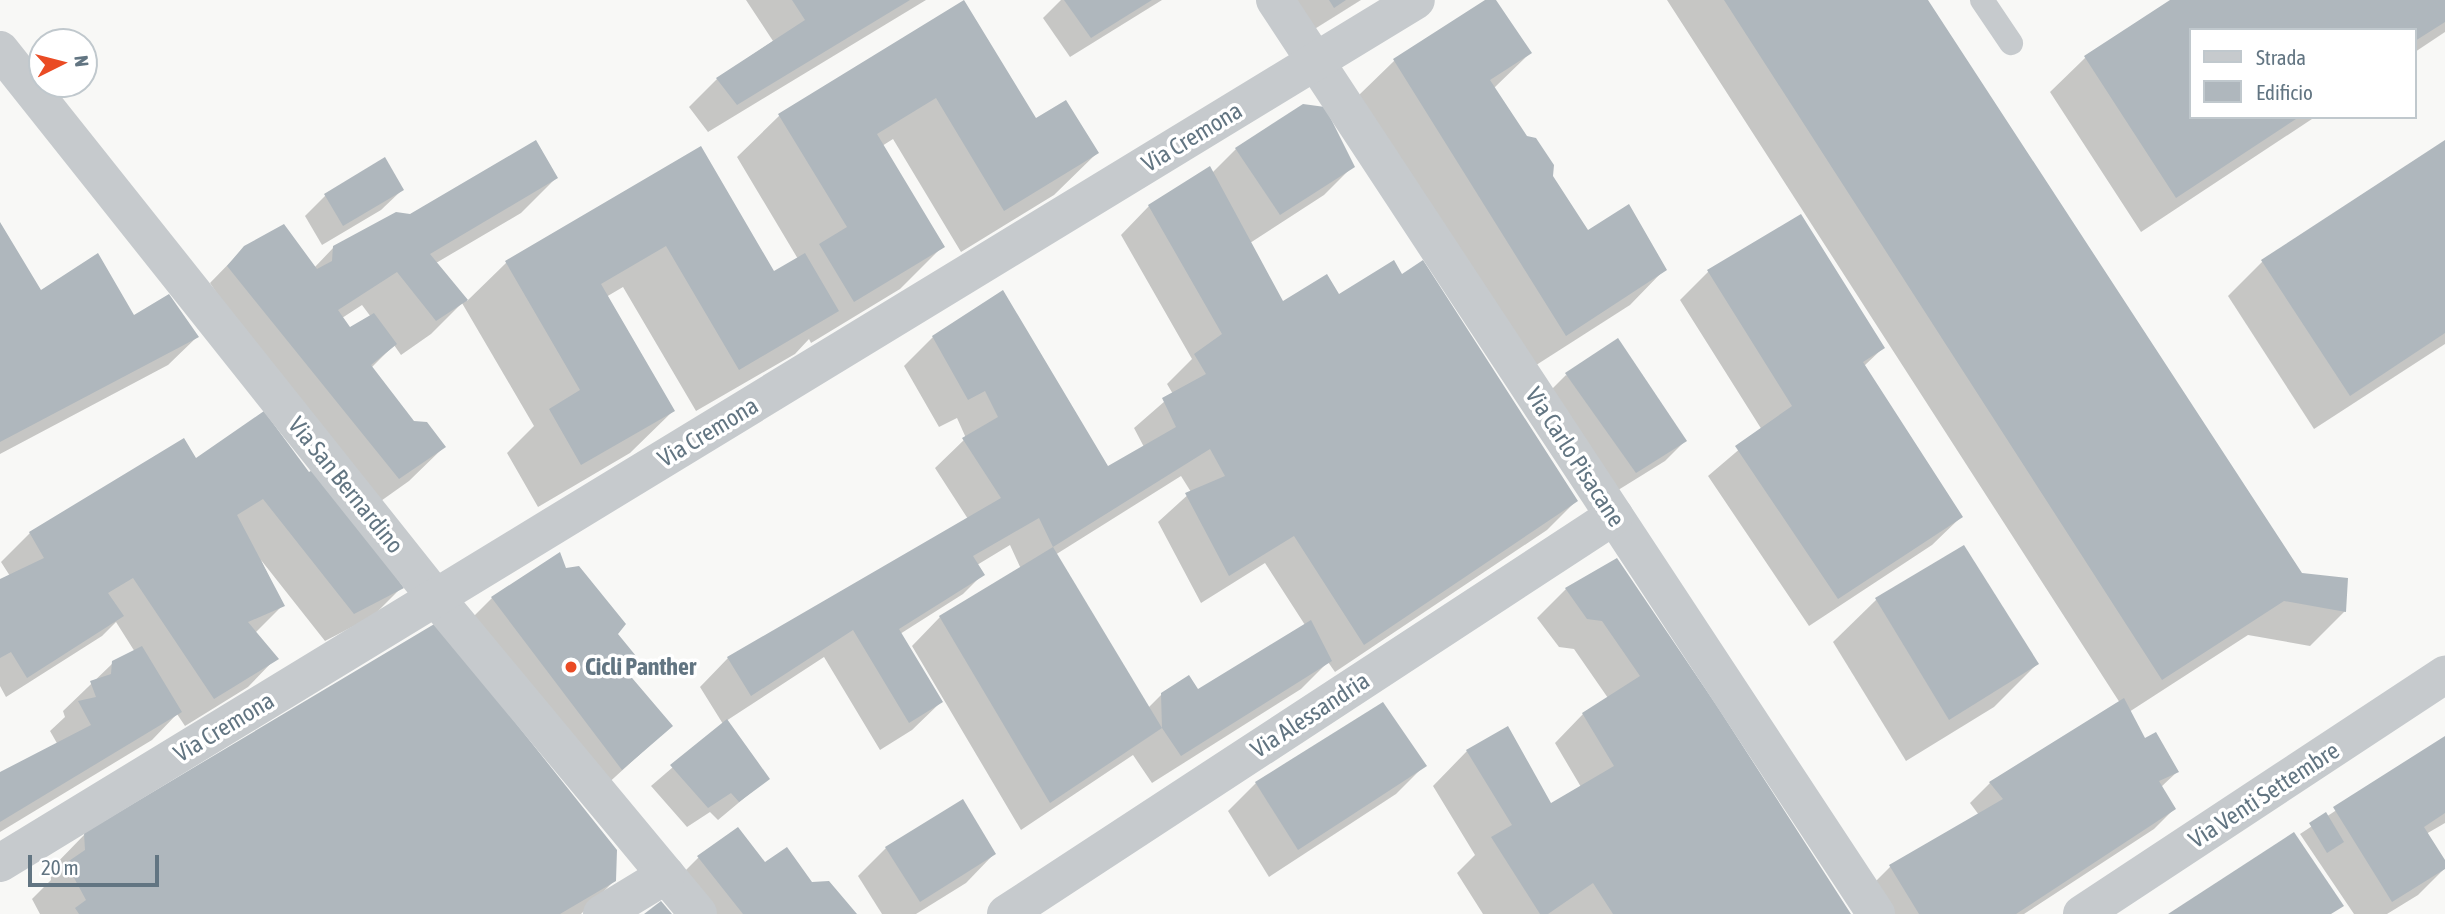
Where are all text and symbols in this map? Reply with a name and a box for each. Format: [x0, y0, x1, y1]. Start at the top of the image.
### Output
north arrow [28, 28, 98, 98]
legend [2190, 28, 2417, 119]
text: Strada [2256, 45, 2306, 69]
text: N [70, 54, 93, 68]
text: Edificio [2256, 80, 2313, 104]
street label: Via Cremona [1137, 96, 1247, 178]
street label: Via Carlo Pisacane [1519, 382, 1631, 532]
street label: Via Cremona [653, 391, 763, 473]
street label: Via San Bernardino [282, 411, 410, 559]
place label: Cicli Panther [585, 653, 696, 681]
marker: Cicli Panther [563, 659, 579, 675]
street label: Via Alessandria [1245, 666, 1375, 764]
street label: Via Cremona [169, 686, 279, 768]
street label: Via Venti Settembre [2184, 736, 2344, 854]
scale bar [32, 841, 163, 885]
text: 20 m [41, 855, 79, 879]

